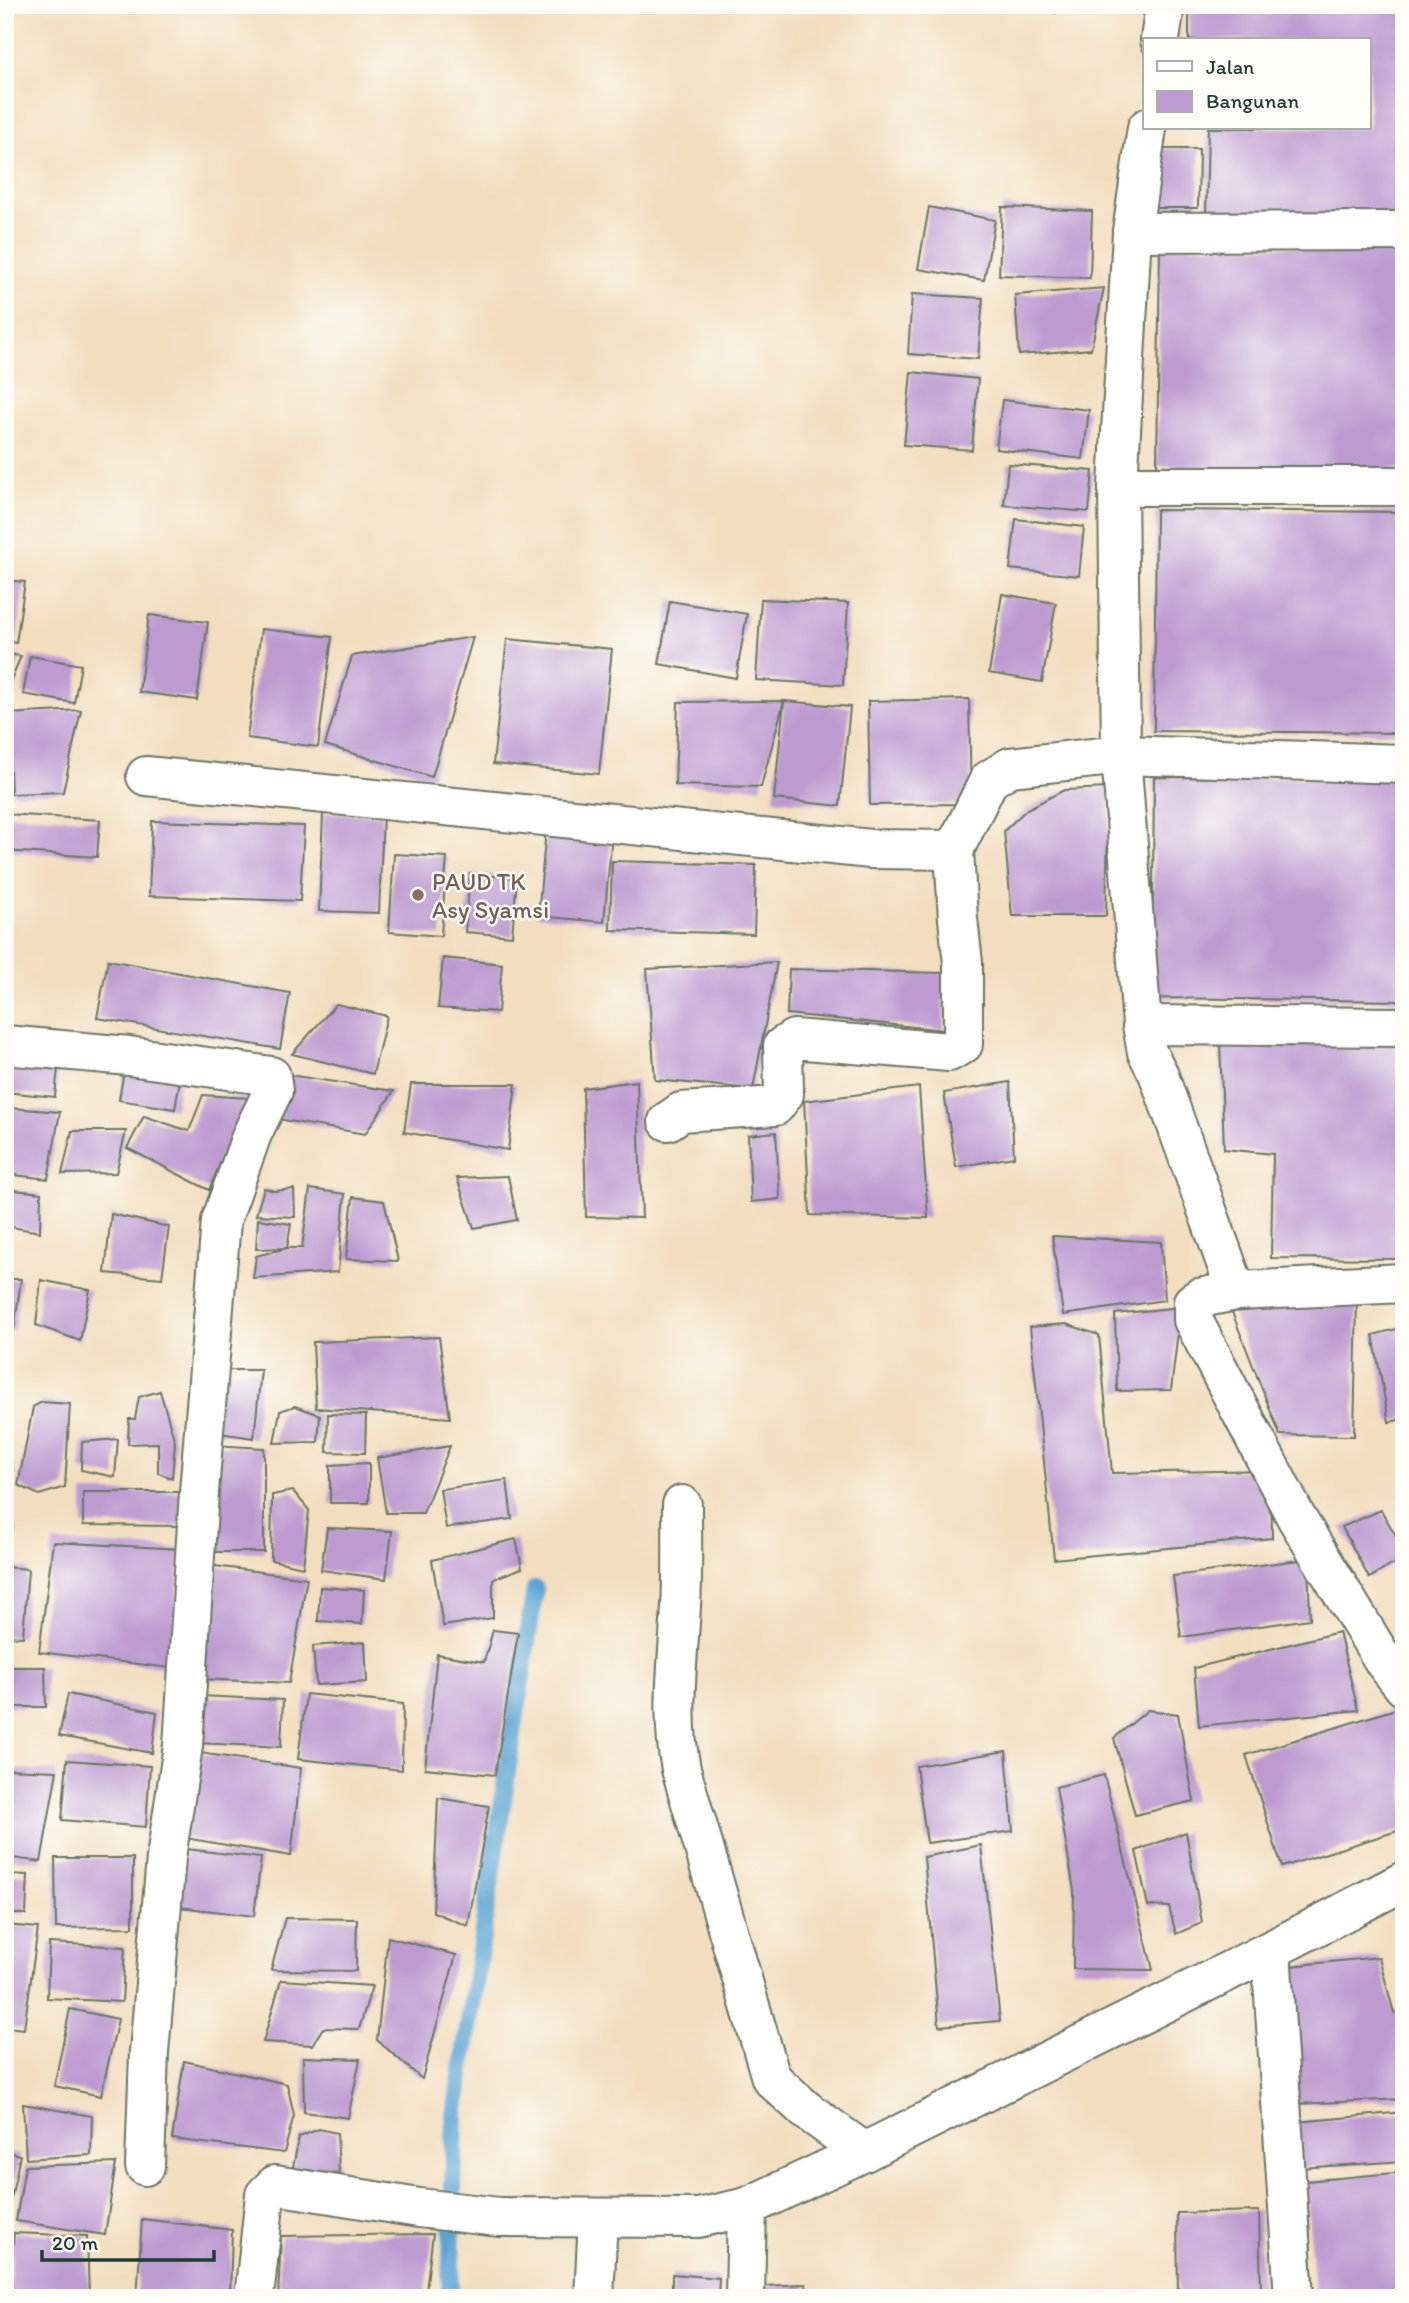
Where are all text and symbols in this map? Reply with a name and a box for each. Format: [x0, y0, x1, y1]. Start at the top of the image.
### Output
legend [1143, 38, 1370, 130]
text: Jalan [1206, 54, 1254, 79]
text: Bangunan [1206, 88, 1299, 113]
place label: PAUD TK Asy Syamsi [432, 867, 549, 924]
marker: PAUD TK Asy Syamsi [410, 887, 426, 903]
scale bar [42, 2219, 214, 2263]
text: 20 m [52, 2230, 99, 2255]

